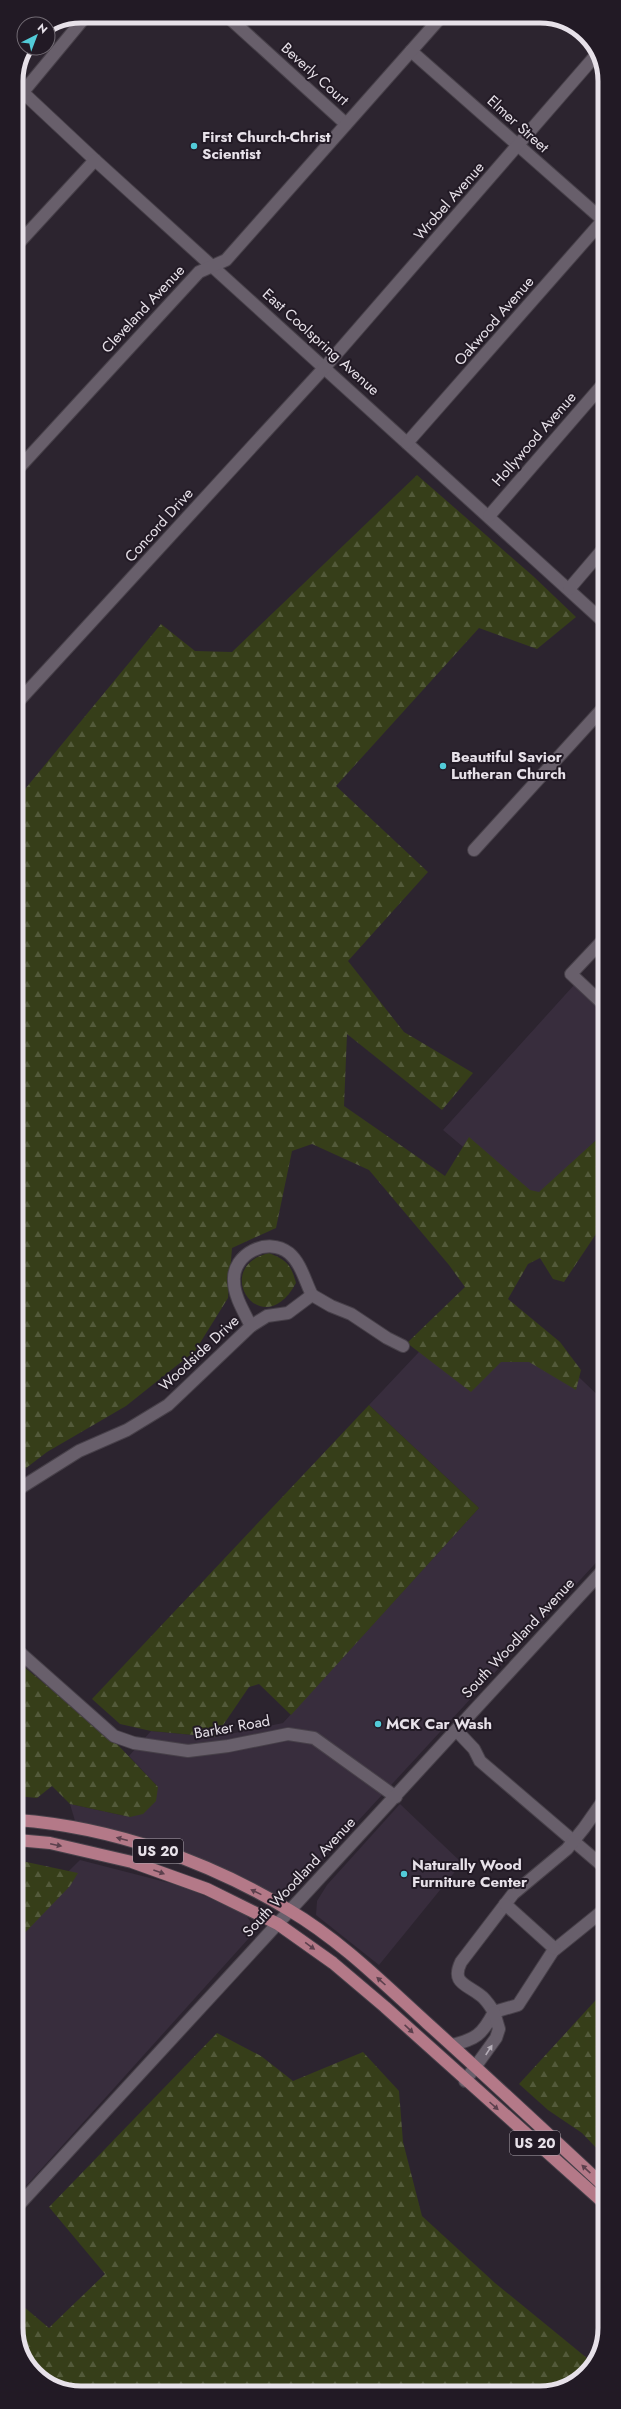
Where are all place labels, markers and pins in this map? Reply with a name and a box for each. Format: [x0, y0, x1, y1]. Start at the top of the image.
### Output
place label: First Church-Christ Scientist [202, 126, 331, 165]
marker: First Church-Christ Scientist [189, 141, 199, 151]
place label: Beautiful Savior Lutheran Church [451, 746, 566, 785]
marker: Beautiful Savior Lutheran Church [438, 761, 448, 771]
place label: MCK Car Wash [386, 1713, 492, 1735]
marker: MCK Car Wash [373, 1719, 383, 1729]
place label: Naturally Wood Furniture Center [412, 1854, 528, 1893]
marker: Naturally Wood Furniture Center [399, 1869, 409, 1879]

